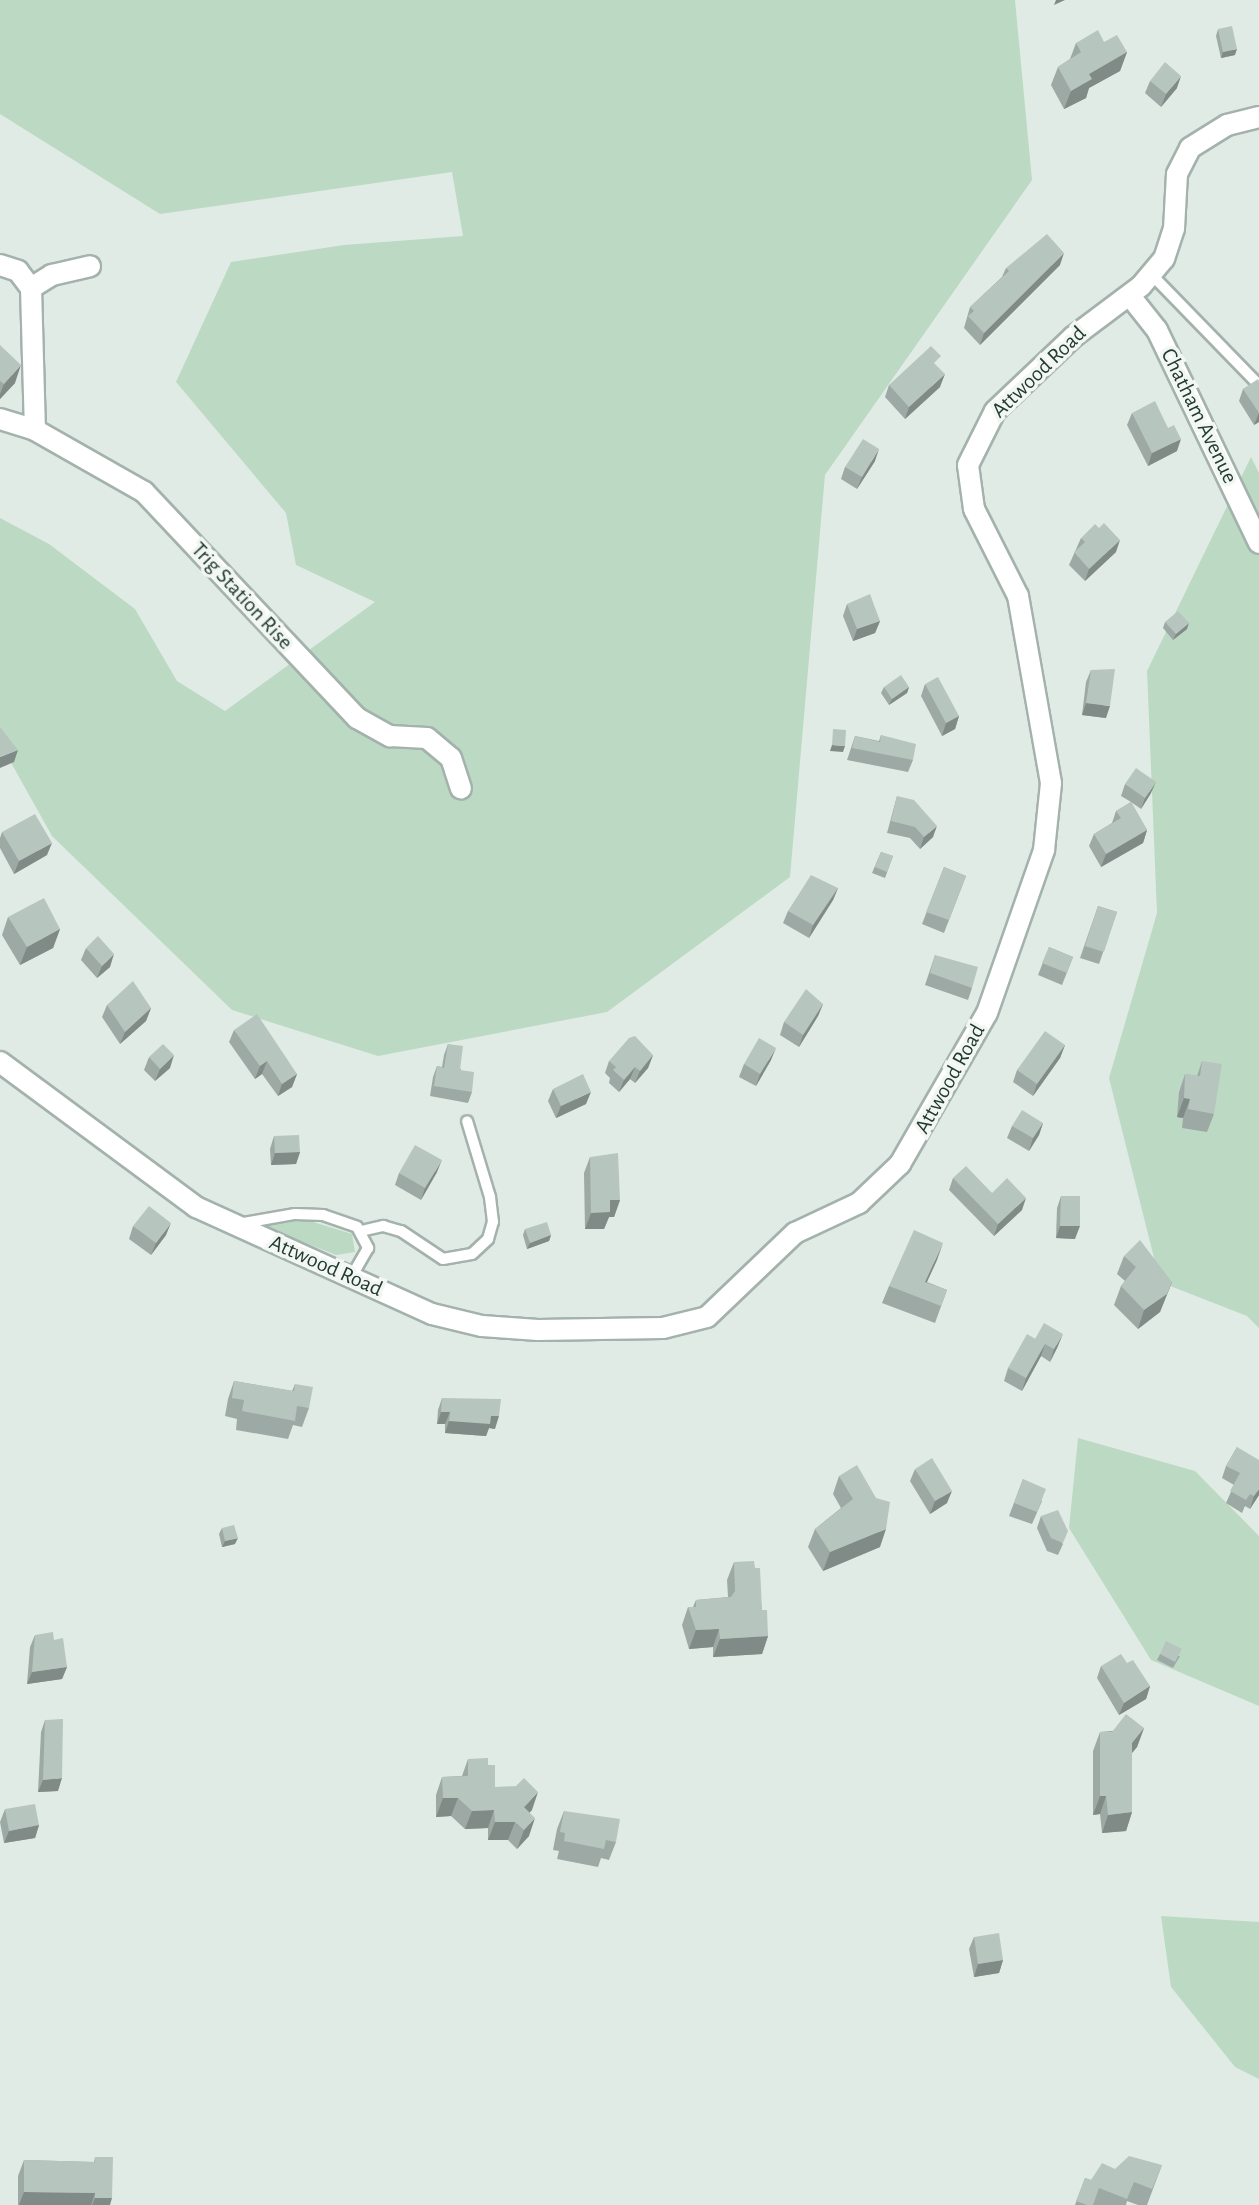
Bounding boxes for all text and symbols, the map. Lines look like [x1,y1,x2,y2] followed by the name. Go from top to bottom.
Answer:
[986,320,1092,424] street label: Attwood Road
[1155,344,1243,488] street label: Chatham Avenue
[185,537,299,655] street label: Trig Station Rise
[909,1020,991,1138] street label: Attwood Road
[265,1229,387,1303] street label: Attwood Road

